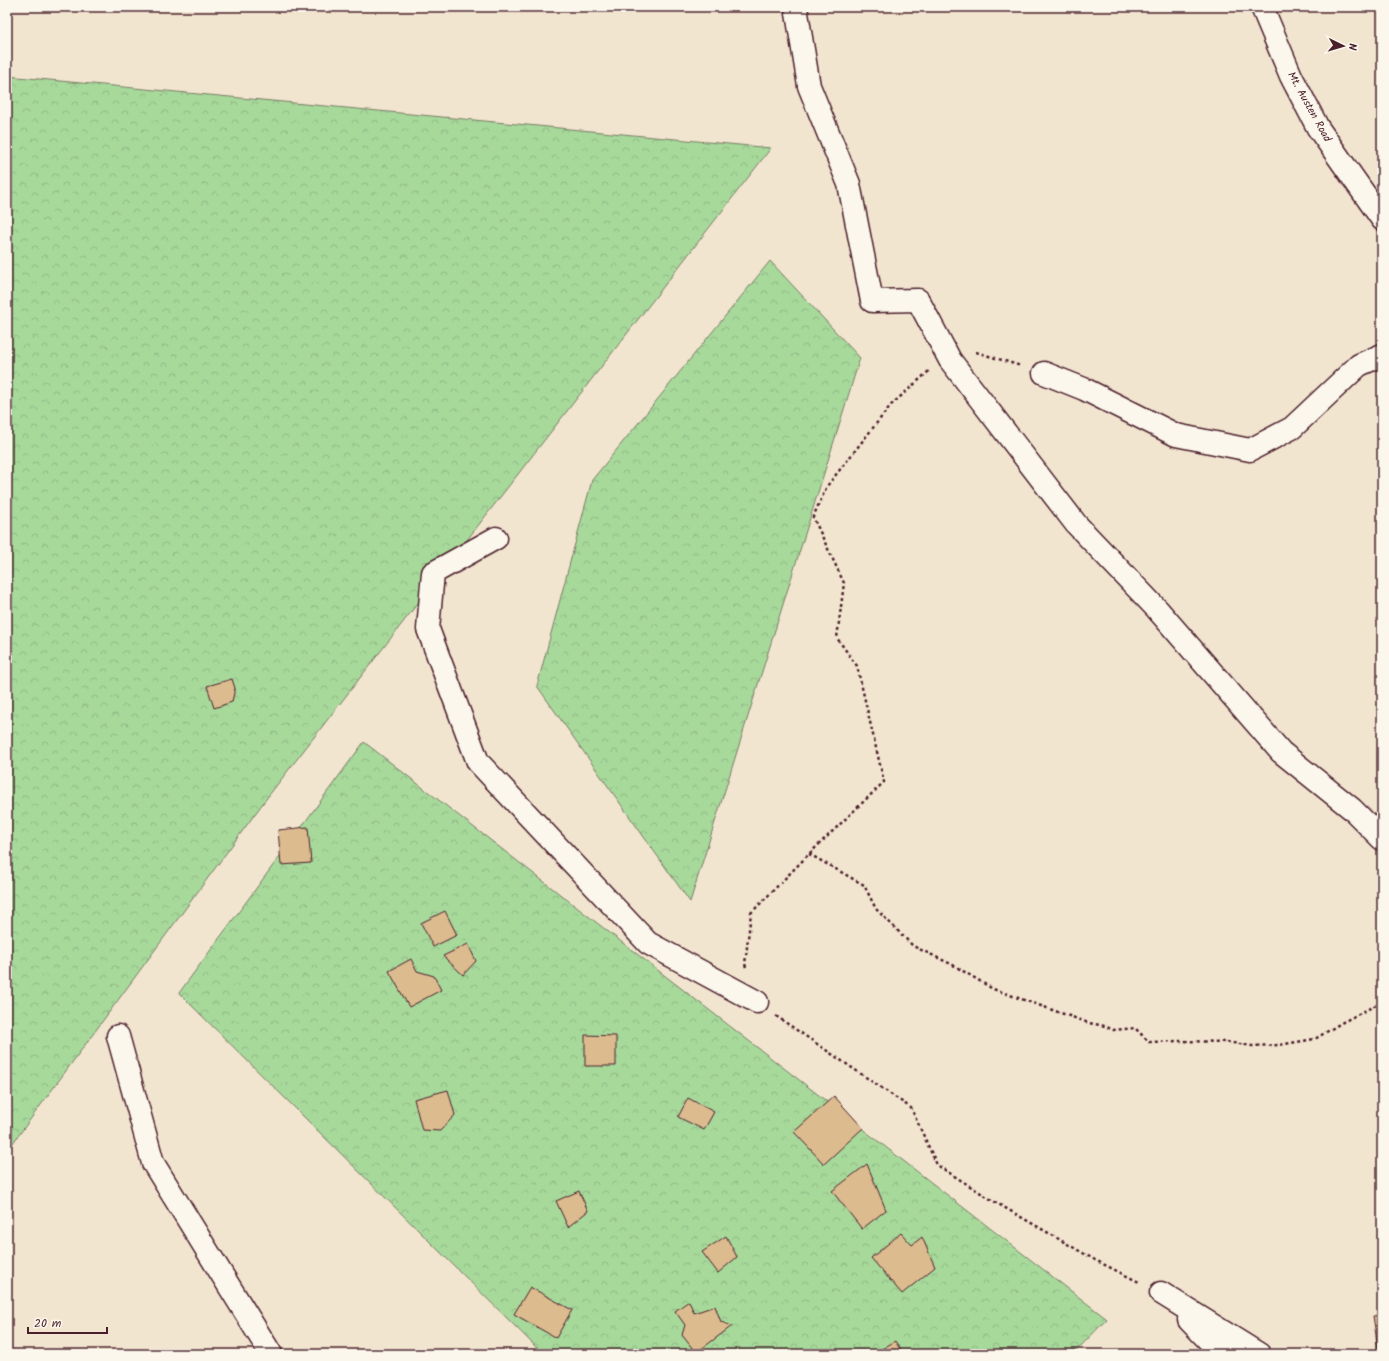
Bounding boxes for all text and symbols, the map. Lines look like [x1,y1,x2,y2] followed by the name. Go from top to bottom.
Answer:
[1323,26,1363,66] north arrow
[1343,43,1361,51] text: N
[1282,68,1336,146] street label: Mt. Austen Road
[28,1309,107,1335] scale bar
[34,1314,62,1333] text: 20 m

